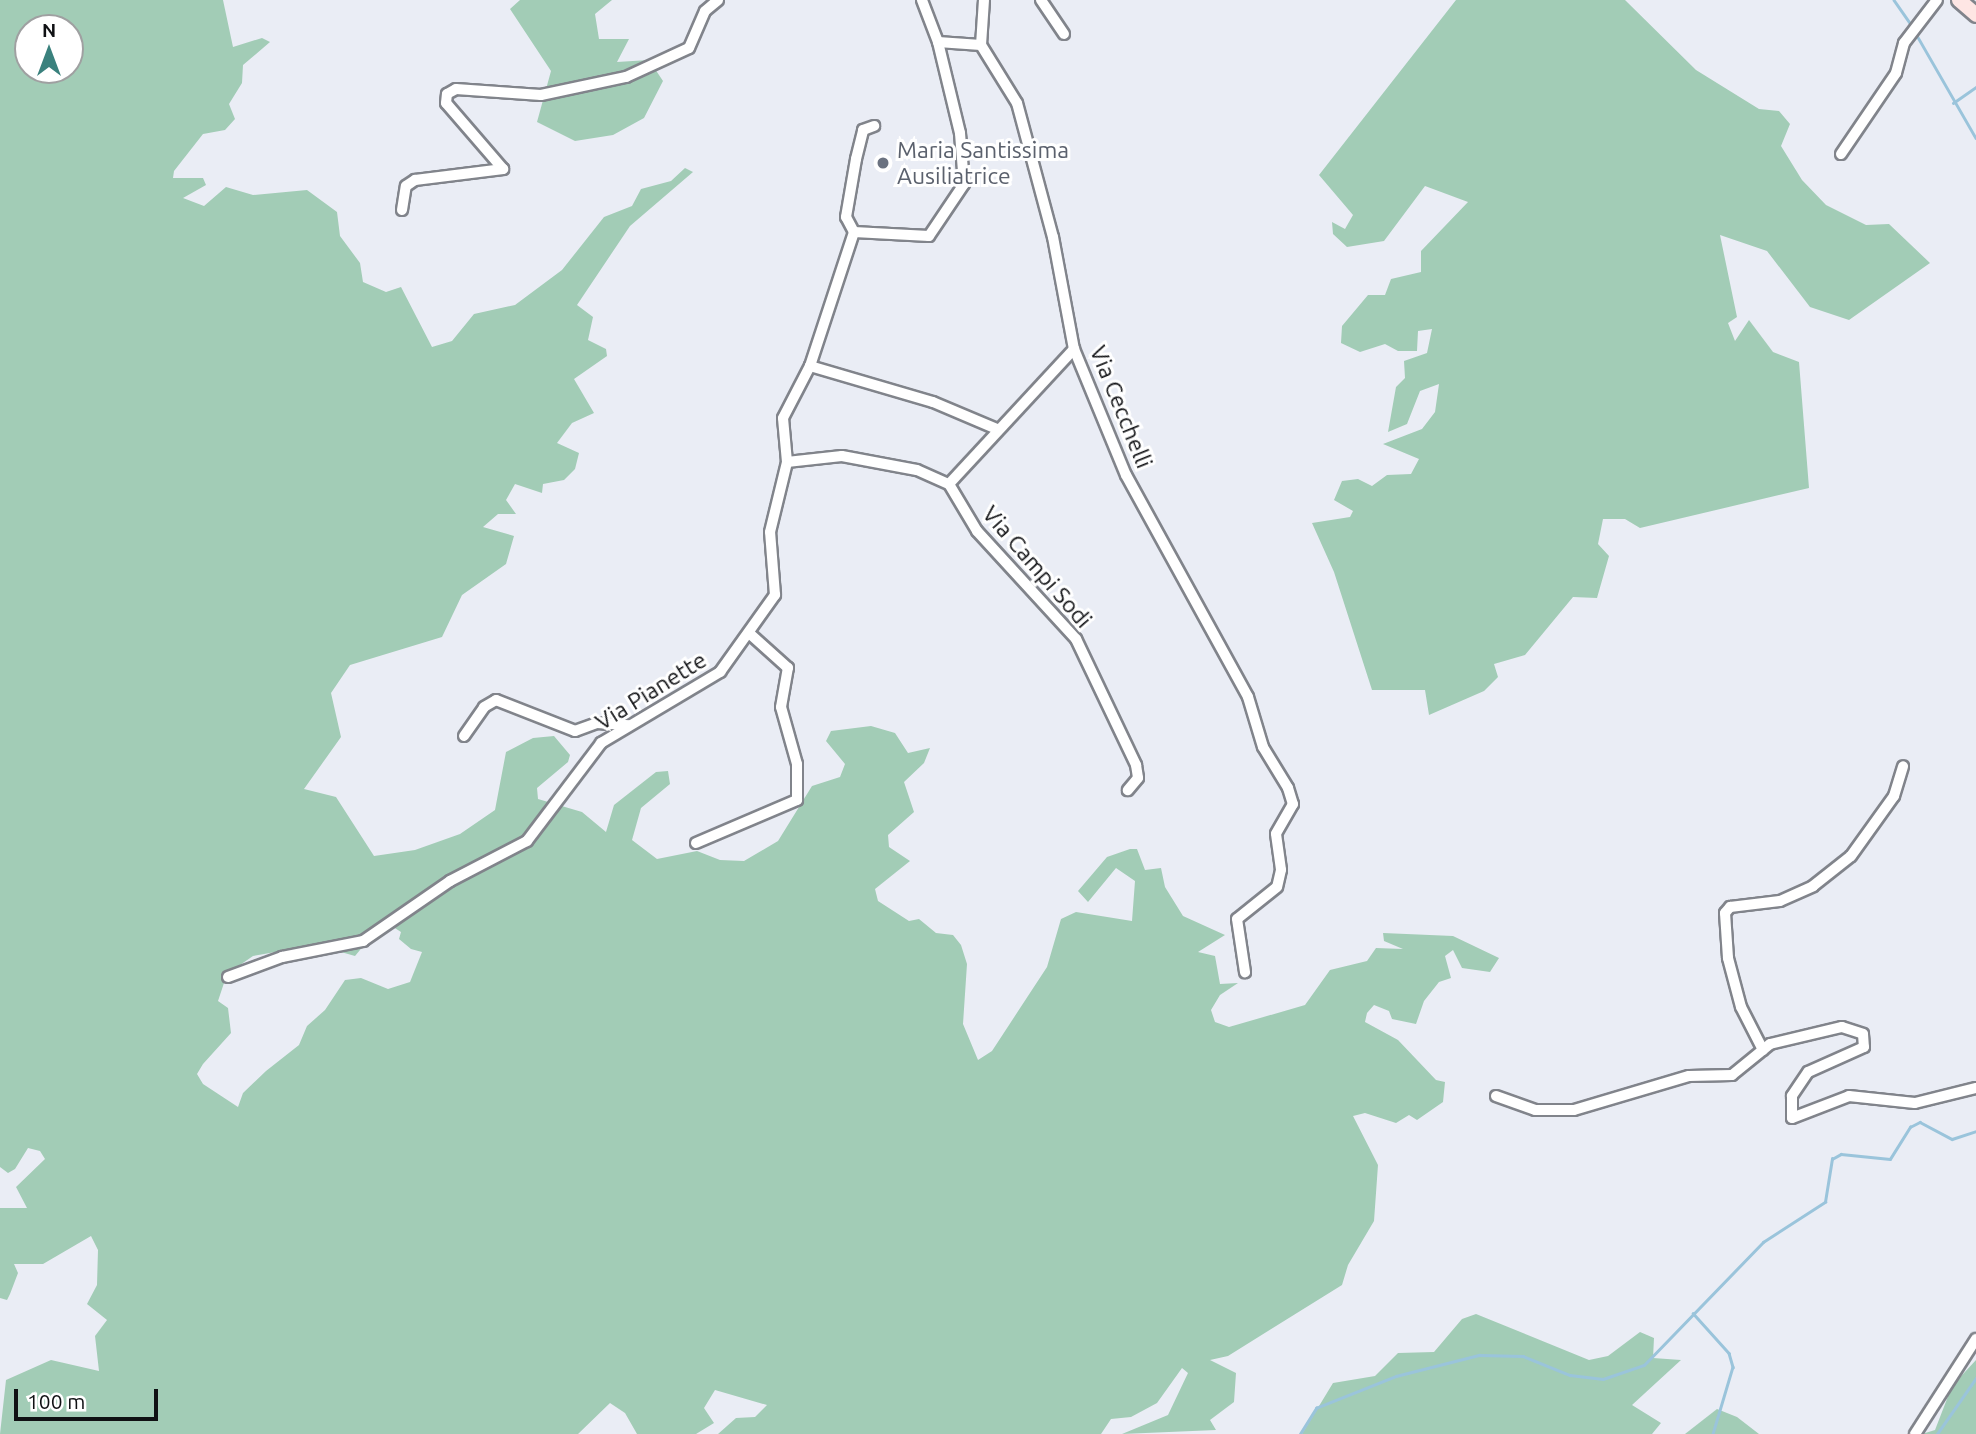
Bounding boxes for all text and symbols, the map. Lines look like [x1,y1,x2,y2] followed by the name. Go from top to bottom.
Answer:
[14,14,84,84] north arrow
[42,19,56,41] text: N
[897,136,1069,190] place label: Maria Santissima Ausiliatrice
[875,155,891,171] marker: Maria Santissima Ausiliatrice
[1084,342,1158,472] street label: Via Cecchelli
[977,500,1097,634] street label: Via Campi Sodi
[590,646,712,736] street label: Via Pianette
[18,1374,161,1418] scale bar
[27,1389,85,1413] text: 100 m

